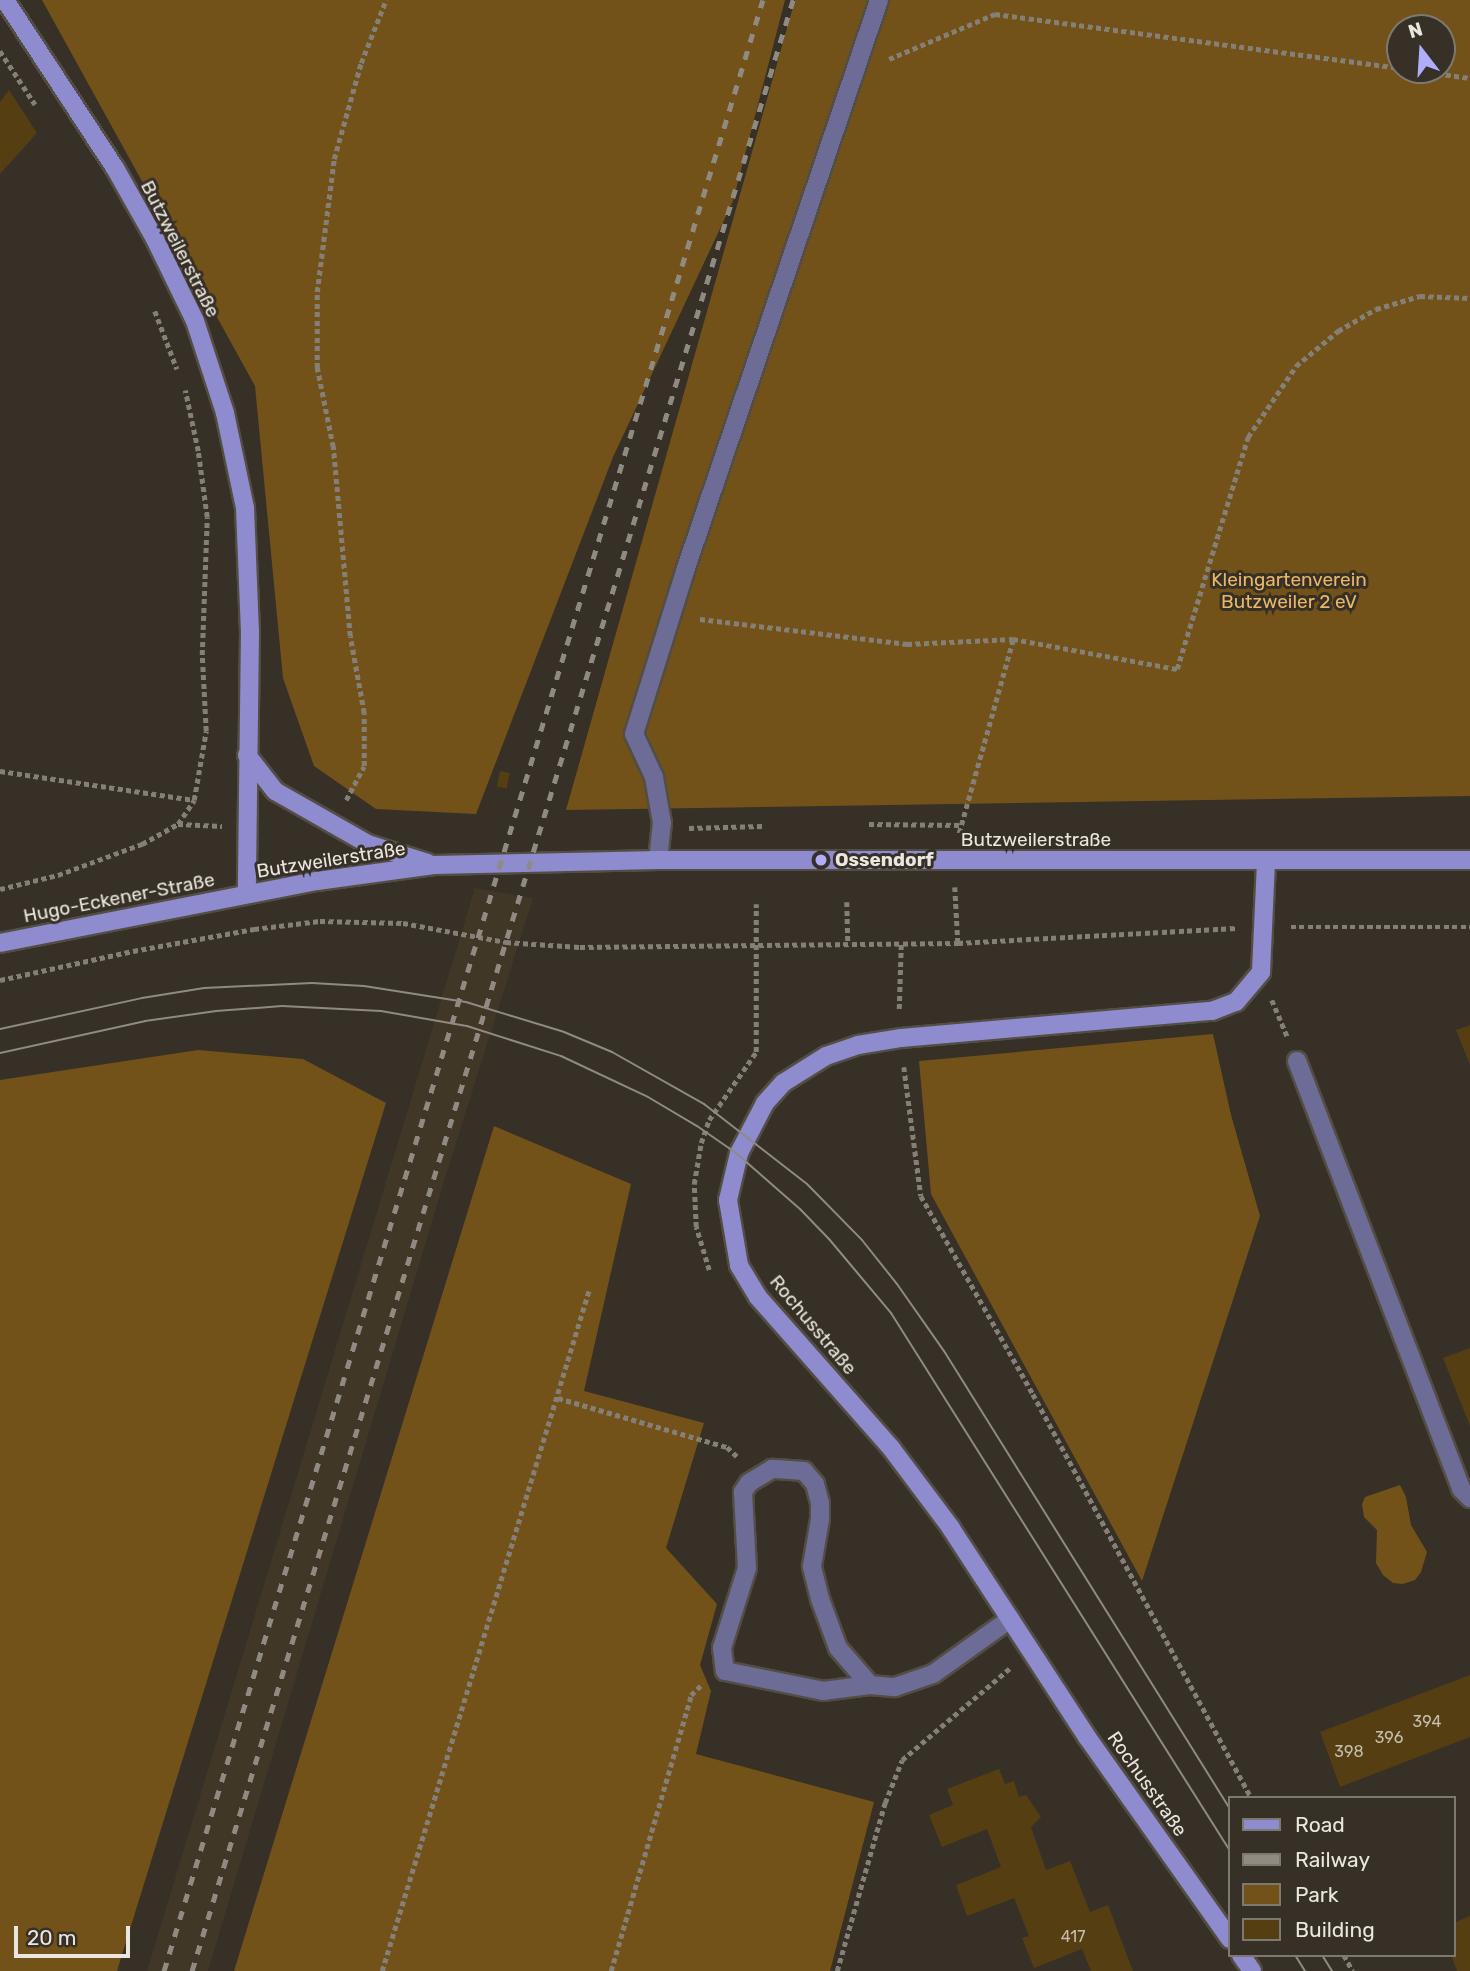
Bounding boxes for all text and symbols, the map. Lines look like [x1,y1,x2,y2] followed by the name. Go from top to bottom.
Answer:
[1386,14,1456,84] north arrow
[1405,17,1425,43] text: N
[136,177,224,321] street label: Butzweilerstraße
[1211,569,1367,613] park label: Kleingartenverein Butzweiler 2 eV
[961,829,1111,851] street label: Butzweilerstraße
[255,837,407,883] street label: Butzweilerstraße
[835,849,934,871] place label: Ossendorf
[813,852,829,868] marker: Ossendorf
[21,868,217,928] street label: Hugo-Eckener-Straße
[765,1271,861,1379] street label: Rochusstraße
[1413,1712,1441,1732] house number: 394
[1102,1727,1192,1841] street label: Rochusstraße
[1375,1728,1403,1748] house number: 396
[1334,1742,1364,1762] house number: 398
[1228,1796,1456,1957] legend
[1295,1812,1345,1837] text: Road
[1295,1847,1370,1872] text: Railway
[1295,1882,1339,1907] text: Park
[18,1912,133,1956] scale bar
[1295,1917,1375,1942] text: Building
[27,1925,76,1950] text: 20 m
[1061,1927,1085,1947] house number: 417

